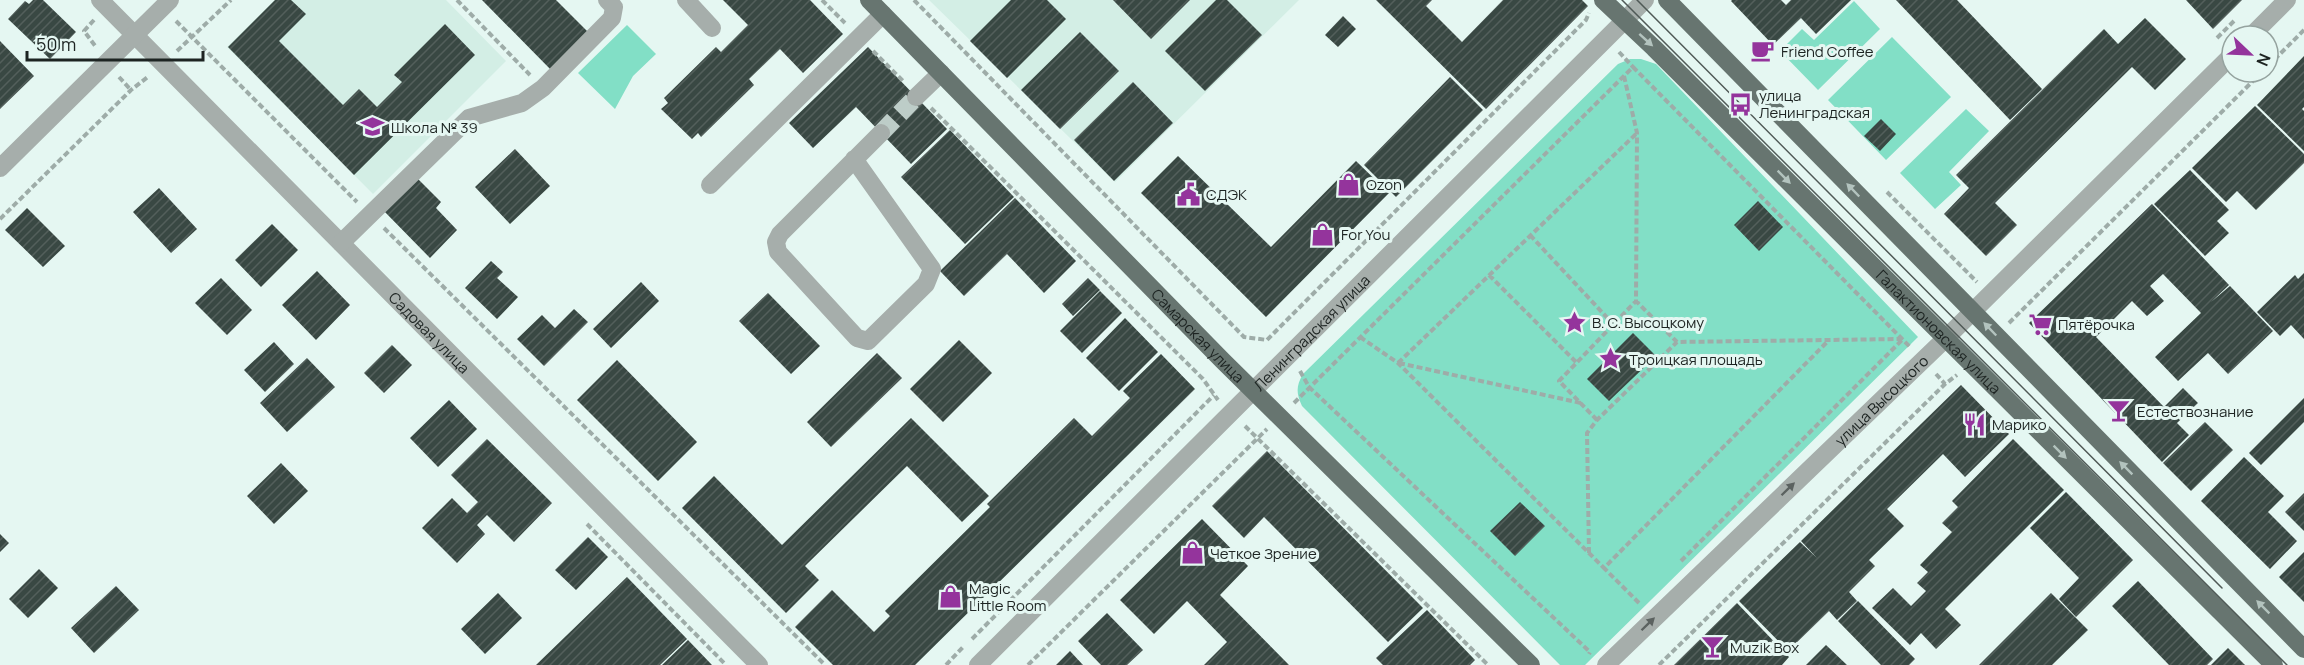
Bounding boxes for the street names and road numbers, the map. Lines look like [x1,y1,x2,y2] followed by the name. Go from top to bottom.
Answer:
[1872,265,2006,398] street label: Галактионовская улица
[1249,270,1374,395] street label: Ленинградская улица
[1147,284,1249,387] street label: Самарская улица
[384,287,475,378] street label: Садовая улица
[1830,350,1933,450] street label: улица Высоцкого

